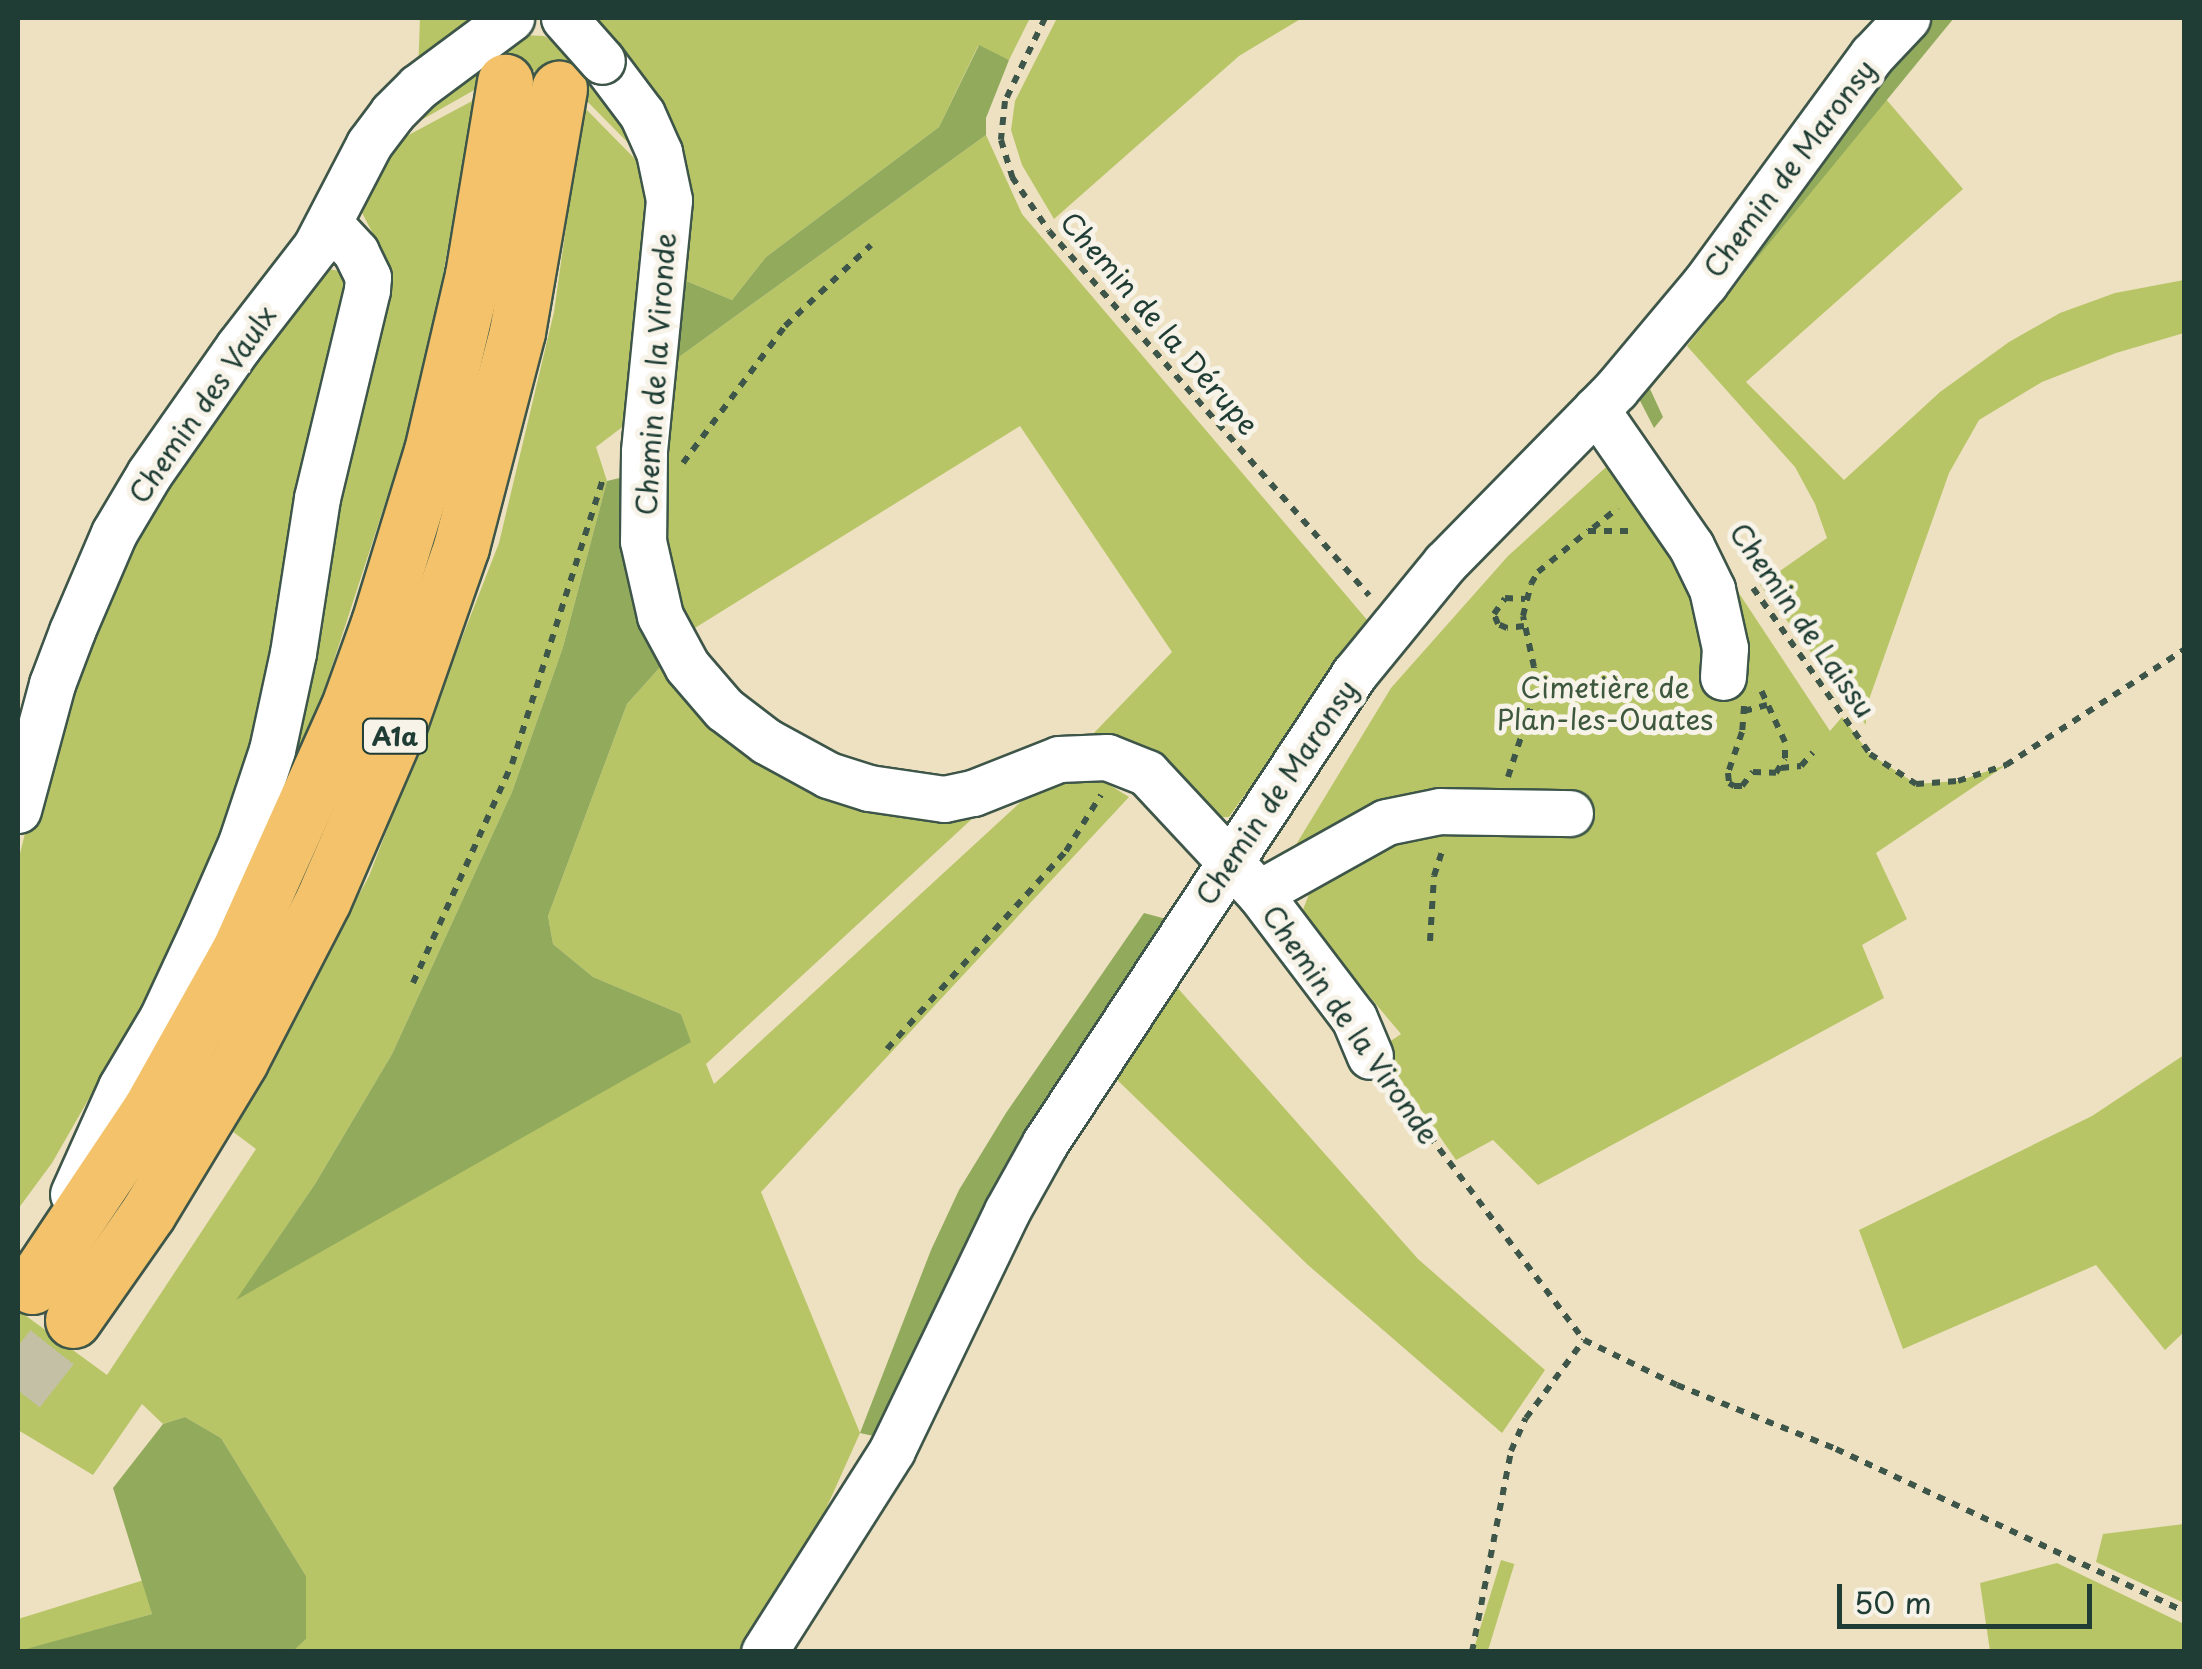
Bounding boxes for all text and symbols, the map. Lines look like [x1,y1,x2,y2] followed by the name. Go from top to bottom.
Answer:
[1695,51,1883,285] street label: Chemin de Maronsy
[1054,205,1266,441] street label: Chemin de la Dérupe
[628,229,682,519] street label: Chemin de la Vironde
[121,298,283,510] street label: Chemin des Vaulx
[1722,515,1884,725] street label: Chemin de Laissu
[1497,670,1713,736] park label: Cimetière de Plan-les-Ouates
[1187,672,1365,912] street label: Chemin de Maronsy
[360,716,430,756] road number: A1a
[1255,896,1447,1152] street label: Chemin de la Vironde
[1842,1564,2097,1626] scale bar
[1854,1579,1932,1624] text: 50 m

